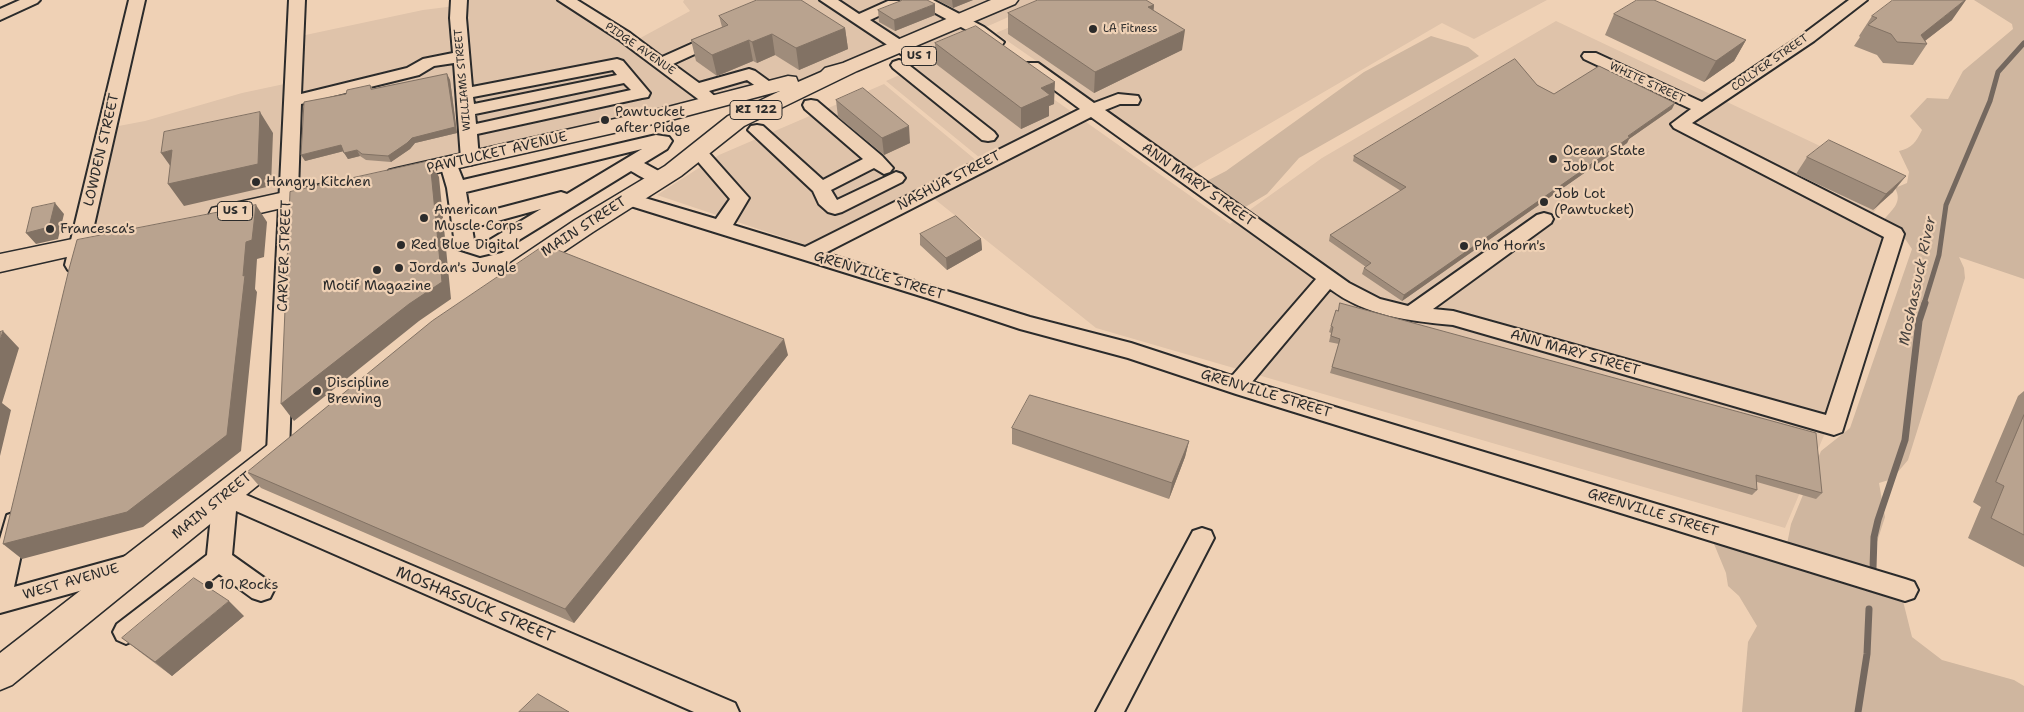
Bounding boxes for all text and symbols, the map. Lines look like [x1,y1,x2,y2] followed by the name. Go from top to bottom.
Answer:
[602,20,678,78] street label: PIDGE AVENUE
[1103,22,1158,36] place label: LA Fitness
[1087,23,1099,35] marker: LA Fitness
[452,28,474,132] street label: WILLIAMS STREET
[1729,32,1811,94] street label: COLLYER STREET
[902,46,936,66] road number: US 1
[1607,60,1687,106] street label: WHITE STREET
[81,92,123,208] street label: LOWDEN STREET
[730,100,782,120] road number: RI 122
[615,104,690,136] place label: Pawtucket after Pidge
[599,114,611,126] marker: Pawtucket after Pidge
[425,129,569,177] street label: PAWTUCKET AVENUE
[1138,140,1258,230] street label: ANN MARY STREET
[1563,143,1645,176] place label: Ocean State Job Lot
[894,148,1004,214] street label: NASHUA STREET
[1547,153,1559,165] marker: Ocean State Job Lot
[266,174,371,190] place label: Hangry Kitchen
[250,176,262,188] marker: Hangry Kitchen
[1554,186,1634,218] place label: Job Lot (Pawtucket)
[539,193,629,261] street label: MAIN STREET
[1538,196,1550,208] marker: Job Lot (Pawtucket)
[275,200,295,312] street label: CARVER STREET
[218,202,252,220] road number: US 1
[434,202,523,234] place label: American Muscle Corps
[418,212,430,224] marker: American Muscle Corps
[1896,215,1940,347] water label: Moshassuck River
[60,221,135,237] place label: Francesca's
[44,223,56,235] marker: Francesca's
[411,237,519,253] place label: Red Blue Digital
[1474,238,1546,254] place label: Pho Horn's
[395,239,407,251] marker: Red Blue Digital
[1458,240,1470,252] marker: Pho Horn's
[812,248,946,304] street label: GRENVILLE STREET
[409,260,517,276] place label: Jordan's Jungle
[393,262,405,274] marker: Jordan's Jungle
[371,264,383,276] marker: Motif Magazine
[323,278,431,294] place label: Motif Magazine
[1508,326,1642,380] street label: ANN MARY STREET
[1199,366,1333,422] street label: GRENVILLE STREET
[327,375,389,408] place label: Discipline Brewing
[311,385,323,397] marker: Discipline Brewing
[169,469,255,543] street label: MAIN STREET
[1586,485,1720,541] street label: GRENVILLE STREET
[21,560,121,604] street label: WEST AVENUE
[393,563,557,647] street label: MOSHASSUCK STREET
[219,577,278,593] place label: 10 Rocks
[203,579,215,591] marker: 10 Rocks

